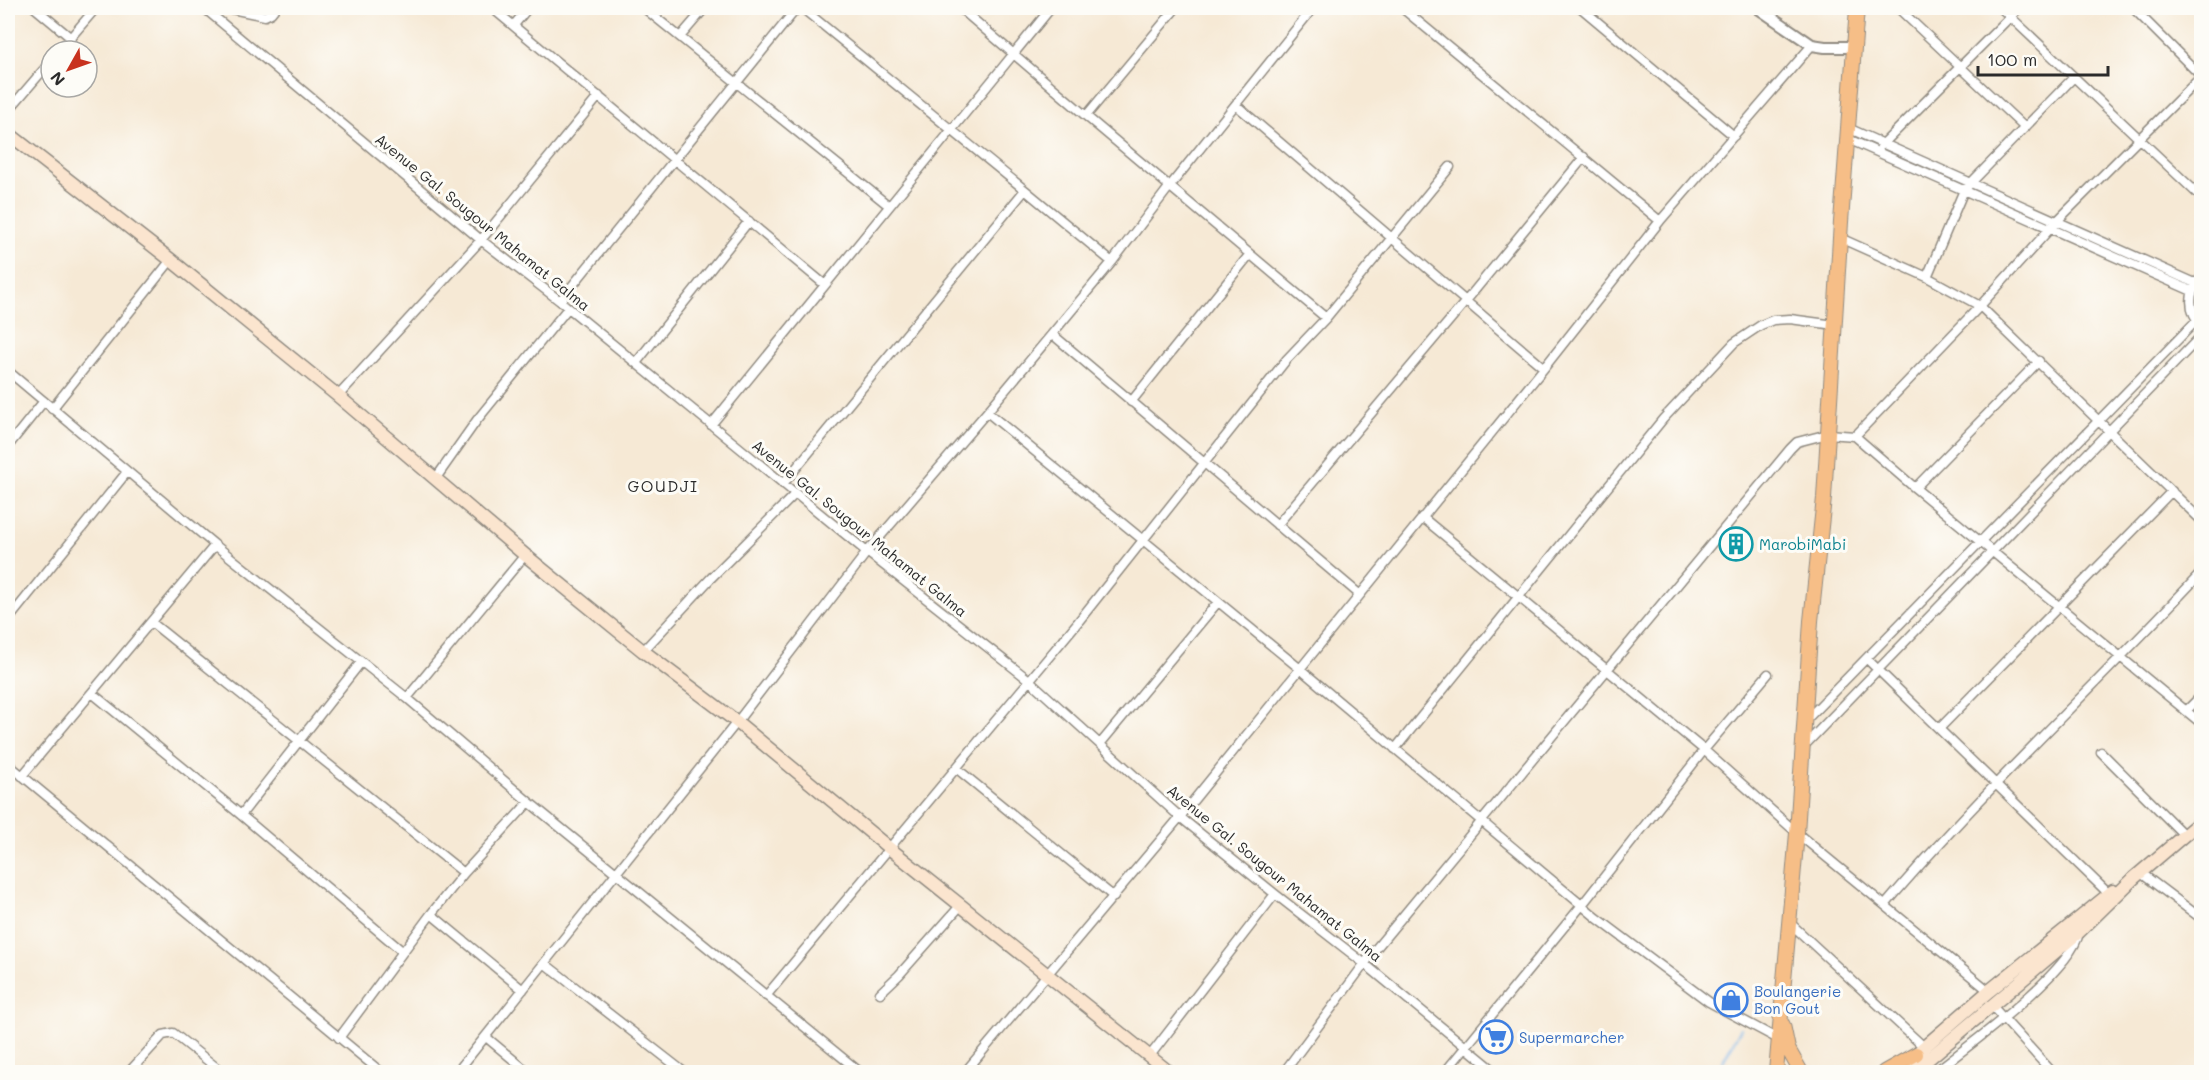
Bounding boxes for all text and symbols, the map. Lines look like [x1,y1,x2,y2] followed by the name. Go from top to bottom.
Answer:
[39,39,99,99] north arrow
[1978,39,2108,77] scale bar
[1987,47,2037,71] text: 100 m
[45,68,69,90] text: N
[371,129,595,315] street label: Avenue Gal. Sougour Mahamat Galma
[748,435,972,621] street label: Avenue Gal. Sougour Mahamat Galma
[628,475,698,496] district label: GOUDJI
[1718,526,1754,562] building icon: MarobiMabi
[1759,534,1846,554] place label: MarobiMabi
[1163,780,1387,966] street label: Avenue Gal. Sougour Mahamat Galma
[1754,981,1841,1018] place label: Boulangerie Bon Gout
[1713,982,1749,1018] shop icon: Boulangerie Bon Gout
[1478,1019,1514,1055] supermarket icon: Supermarcher
[1519,1027,1625,1047] place label: Supermarcher

